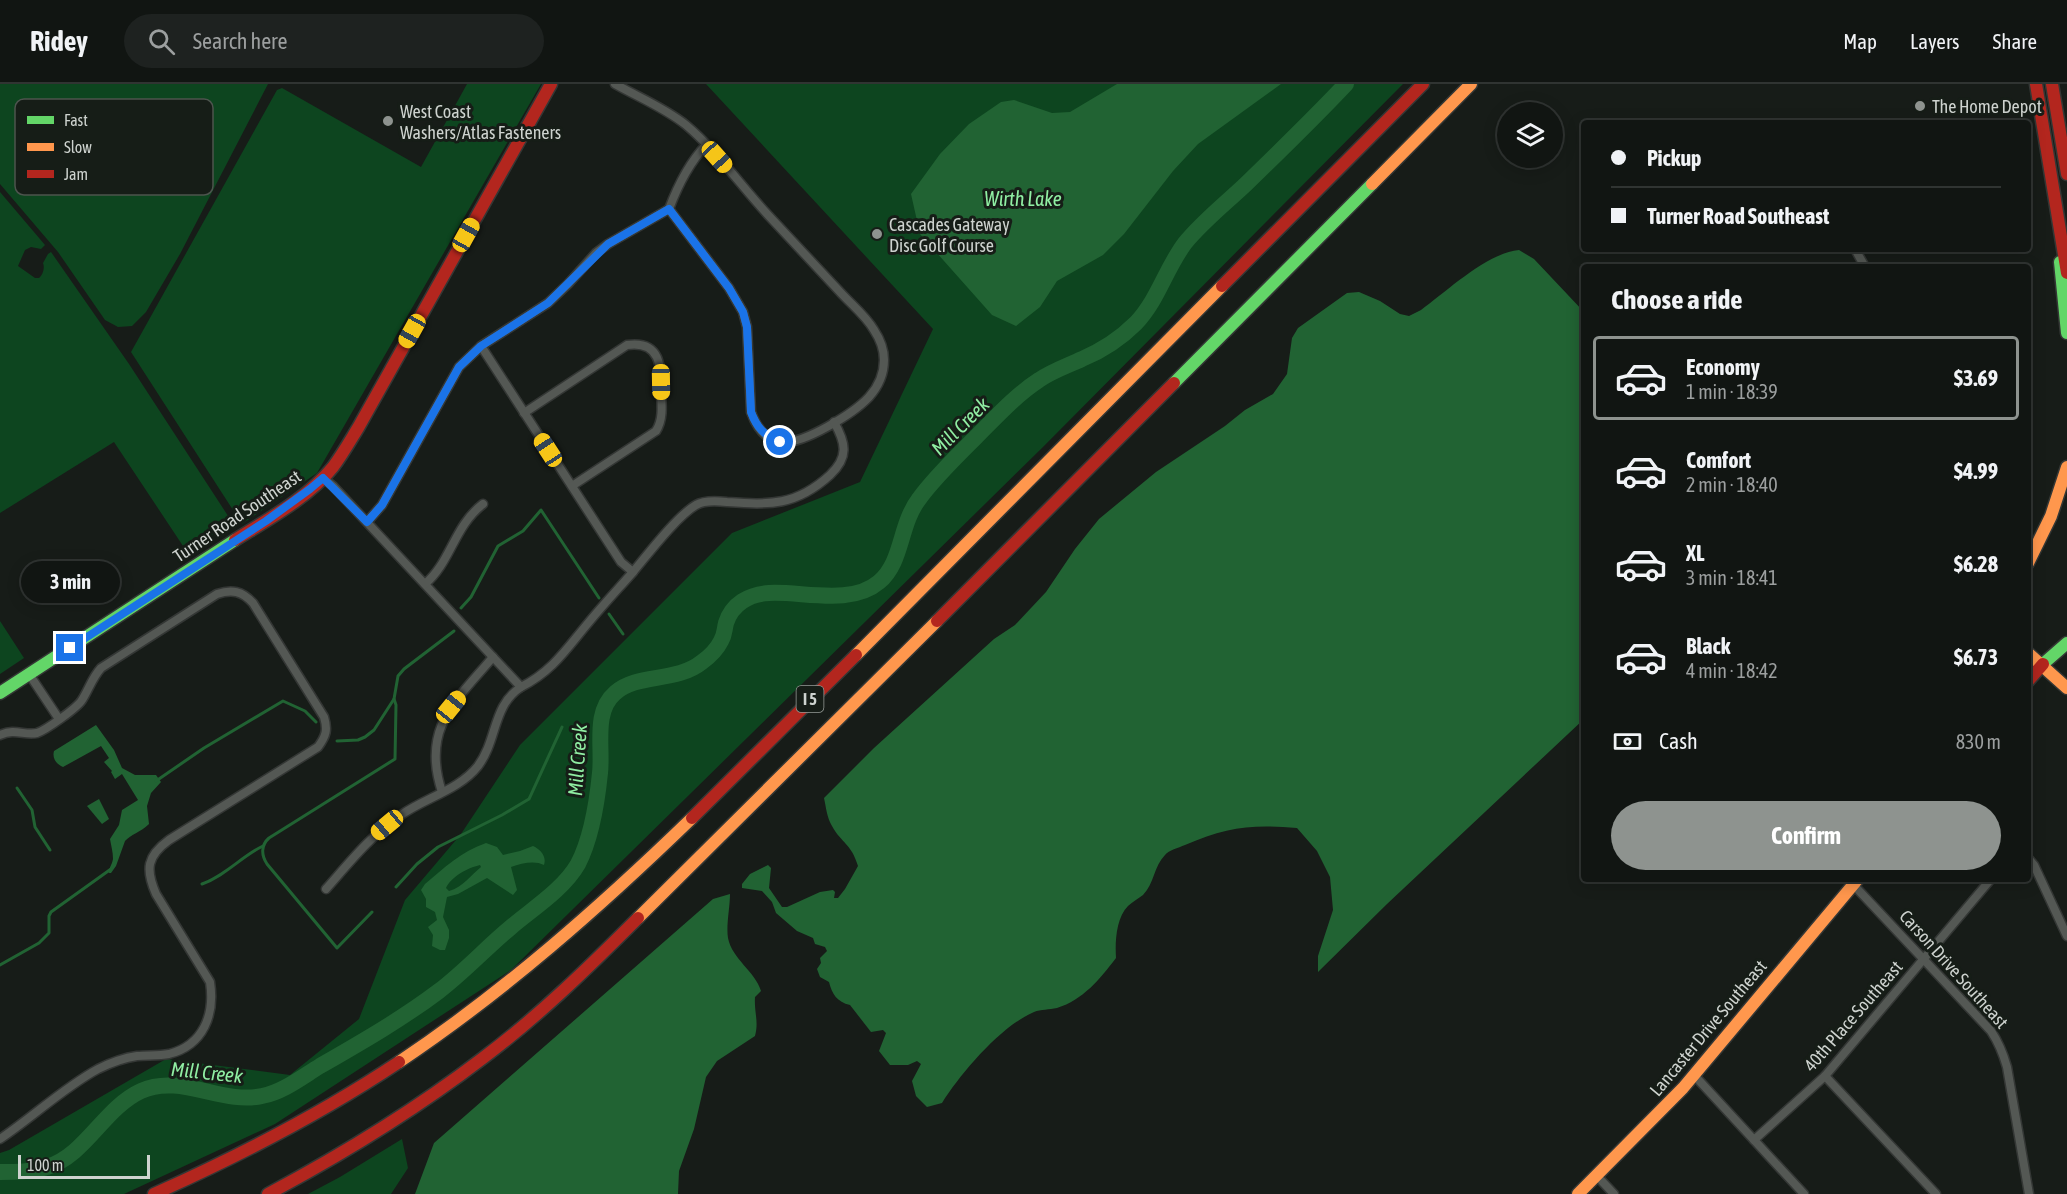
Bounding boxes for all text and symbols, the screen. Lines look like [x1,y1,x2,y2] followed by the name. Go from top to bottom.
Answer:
[124,14,544,68] search box
[30,25,88,57] text: Ridey
[145,25,178,58] icon: search
[193,28,288,54] text: Search here
[1843,29,1877,53] text: Map
[1910,29,1960,53] text: Layers
[1993,29,2037,53] text: Share
[1932,96,2042,117] place label: The Home Depot
[15,99,213,195] legend
[1913,99,1927,113] marker: The Home Depot
[400,101,561,143] place label: West Coast Washers/Atlas Fasteners
[1497,102,1563,168] map controls
[1497,102,1563,168] button: layers
[64,111,88,129] text: Fast
[381,114,395,128] marker: West Coast Washers/Atlas Fasteners
[64,138,92,156] text: Slow
[698,138,736,176] car
[1647,145,1702,171] text: Pickup
[64,165,88,183] text: Jam
[984,187,1062,210] water label: Wirth Lake
[1647,203,1829,229] text: Turner Road Southeast
[889,214,1010,256] place label: Cascades Gateway Disc Golf Course
[449,215,483,255] car
[870,227,884,241] marker: Cascades Gateway Disc Golf Course
[1611,284,1743,315] text: Choose a ride
[395,311,429,351] car
[1614,351,1668,405] icon: car
[1686,354,1760,380] text: Economy
[652,364,670,400] car
[1954,365,1998,391] text: $3.69
[1686,380,1778,403] text: 1 min · 18:39
[926,392,994,460] water label: Mill Creek
[766,428,793,455] route start
[531,430,565,470] car
[1614,444,1668,498] icon: car
[1686,447,1751,473] text: Comfort
[1954,458,1998,484] text: $4.99
[169,466,305,566] street label: Turner Road Southeast
[1686,473,1778,496] text: 2 min · 18:40
[1614,537,1668,591] icon: car
[1686,540,1704,566] text: XL
[1954,551,1998,577] text: $6.28
[20,561,119,603] callout: 3 min
[1686,566,1778,589] text: 3 min · 18:41
[50,570,91,593] text: 3 min
[1614,630,1668,684] icon: car
[1686,633,1730,659] text: Black
[56,634,83,661] route end
[1954,644,1998,670] text: $6.73
[1686,659,1778,682] text: 4 min · 18:42
[796,686,824,712] road number: I 5
[433,687,469,727] car
[563,723,591,797] water label: Mill Creek
[1611,725,1644,758] icon: cash
[1659,728,1698,754] text: Cash
[1956,730,2001,753] text: 830 m
[1611,801,2001,870] button: Confirm
[367,807,407,843] car
[1895,906,2013,1032] street label: Carson Drive Southeast
[1645,956,1771,1100] street label: Lancaster Drive Southeast
[1799,957,1907,1075] street label: 40th Place Southeast
[170,1057,244,1087] water label: Mill Creek
[18,1152,150,1180] scale bar
[27,1156,63,1174] text: 100 m

